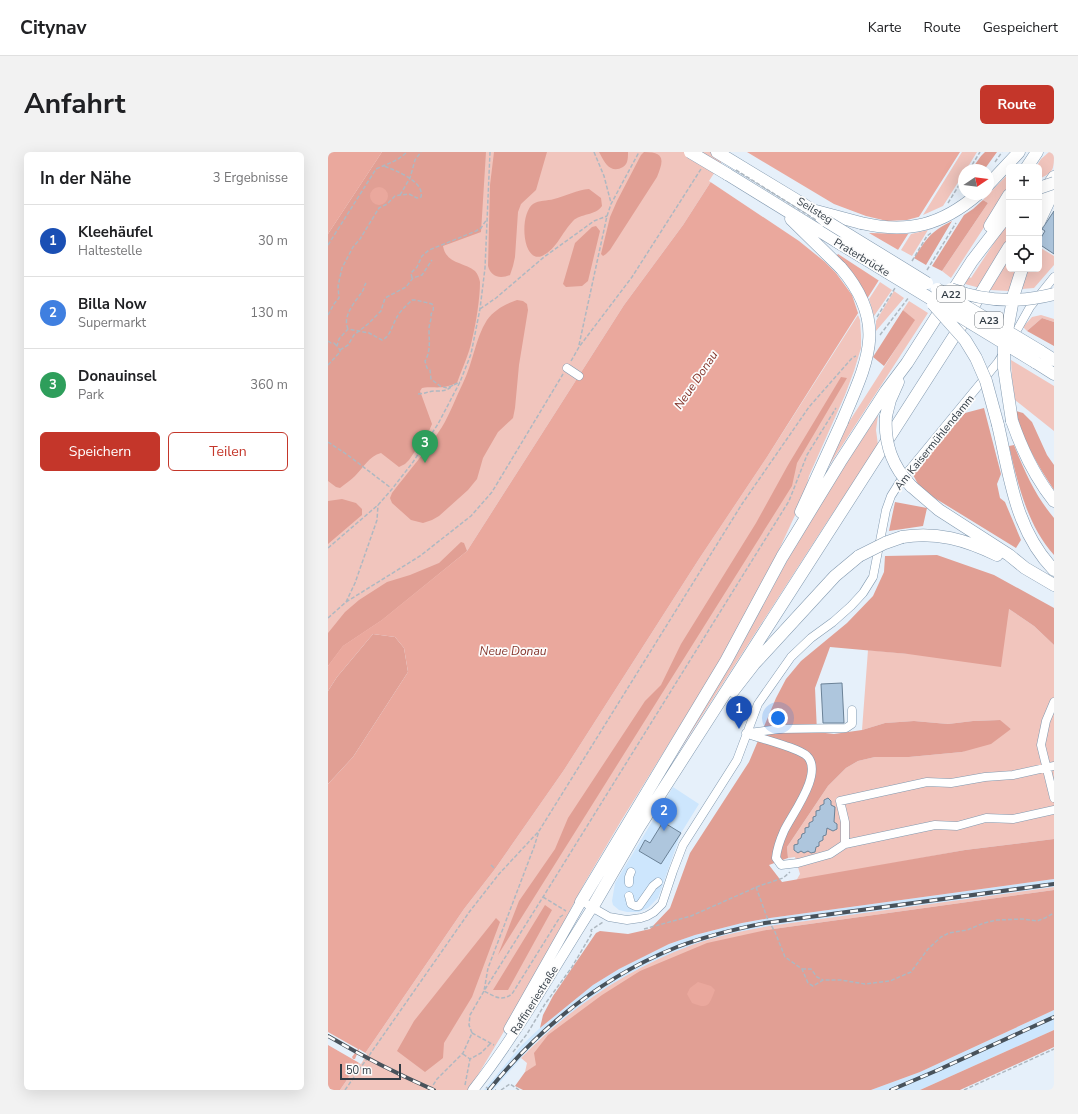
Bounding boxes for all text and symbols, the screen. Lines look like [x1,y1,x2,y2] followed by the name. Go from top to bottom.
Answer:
[20,15,87,41] text: Citynav
[868,18,902,37] text: Karte
[924,18,961,37] text: Route
[983,18,1058,37] text: Gespeichert
[24,85,125,123] text: Anfahrt
[980,85,1054,124] button: Route
[958,164,994,200] north arrow
[1006,164,1042,272] map controls
[1006,164,1042,200] button: +
[40,167,131,190] text: In der Nähe
[213,169,288,187] text: 3 Ergebnisse
[794,194,836,227] street label: Seilsteg
[1006,200,1042,236] button: −
[78,222,153,242] text: Kleehäufel
[49,232,57,250] text: 1
[258,232,288,250] text: 30 m
[831,235,893,280] street label: Praterbrücke
[1006,236,1042,272] button: locate
[78,242,142,260] text: Haltestelle
[937,286,965,302] road number: A22
[78,294,146,314] text: Billa Now
[49,304,57,322] text: 2
[250,304,288,322] text: 130 m
[975,312,1003,328] road number: A23
[78,314,146,332] text: Supermarkt
[671,348,721,412] water label: Neue Donau
[78,366,157,386] text: Donauinsel
[49,376,57,394] text: 3
[250,376,288,394] text: 360 m
[78,386,104,404] text: Park
[891,391,978,493] street label: Am Kaisermühlendamm
[412,430,438,463] pin: 3
[40,432,160,471] button: Speichern
[168,432,288,471] button: Teilen
[480,643,547,659] water label: Neue Donau
[726,696,752,729] pin: 1
[768,708,788,728] your location
[651,798,677,831] pin: 2
[507,963,562,1038] street label: Raffineriestraße
[340,1062,401,1081] scale bar
[346,1063,371,1078] text: 50 m

